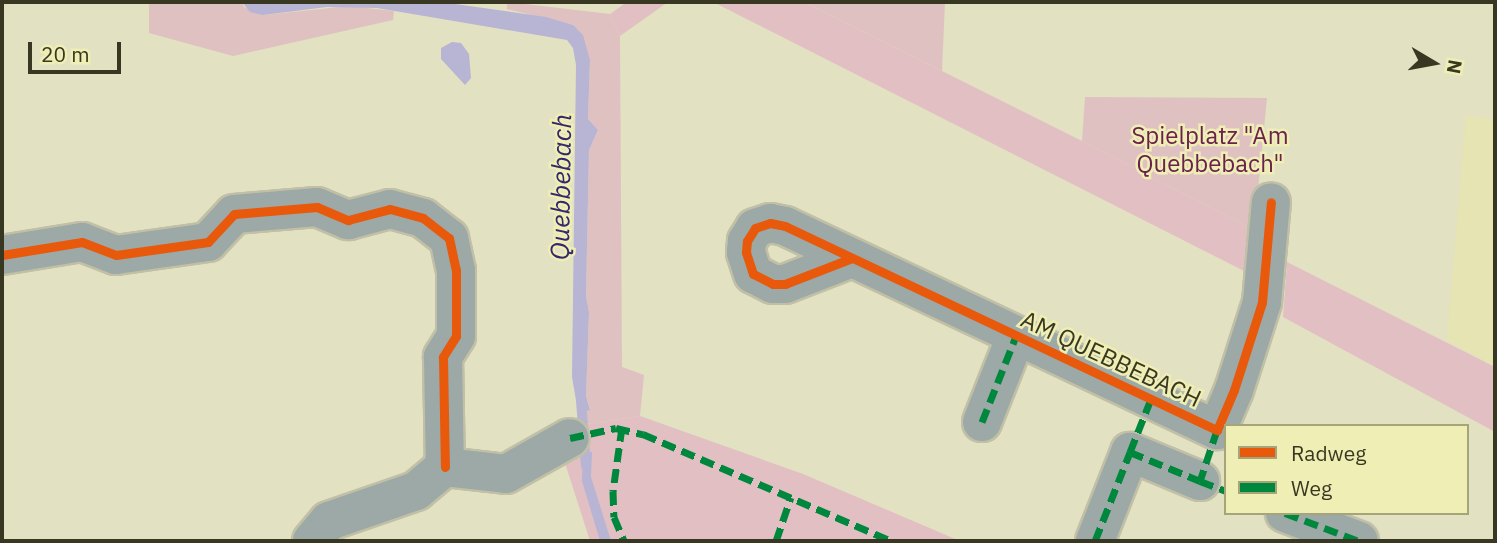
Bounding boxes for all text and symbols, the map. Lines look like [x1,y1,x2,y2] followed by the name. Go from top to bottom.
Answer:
[32,28,124,72] scale bar
[1399,28,1469,98] north arrow
[41,40,90,68] text: 20 m
[1442,58,1468,76] text: N
[544,114,578,260] water label: Quebbebach
[1131,122,1289,178] park label: Spielplatz "Am Quebbebach"
[1016,305,1206,413] street label: AM QUEBBEBACH
[1224,424,1469,515] legend
[1291,439,1366,467] text: Radweg
[1291,474,1332,502] text: Weg

